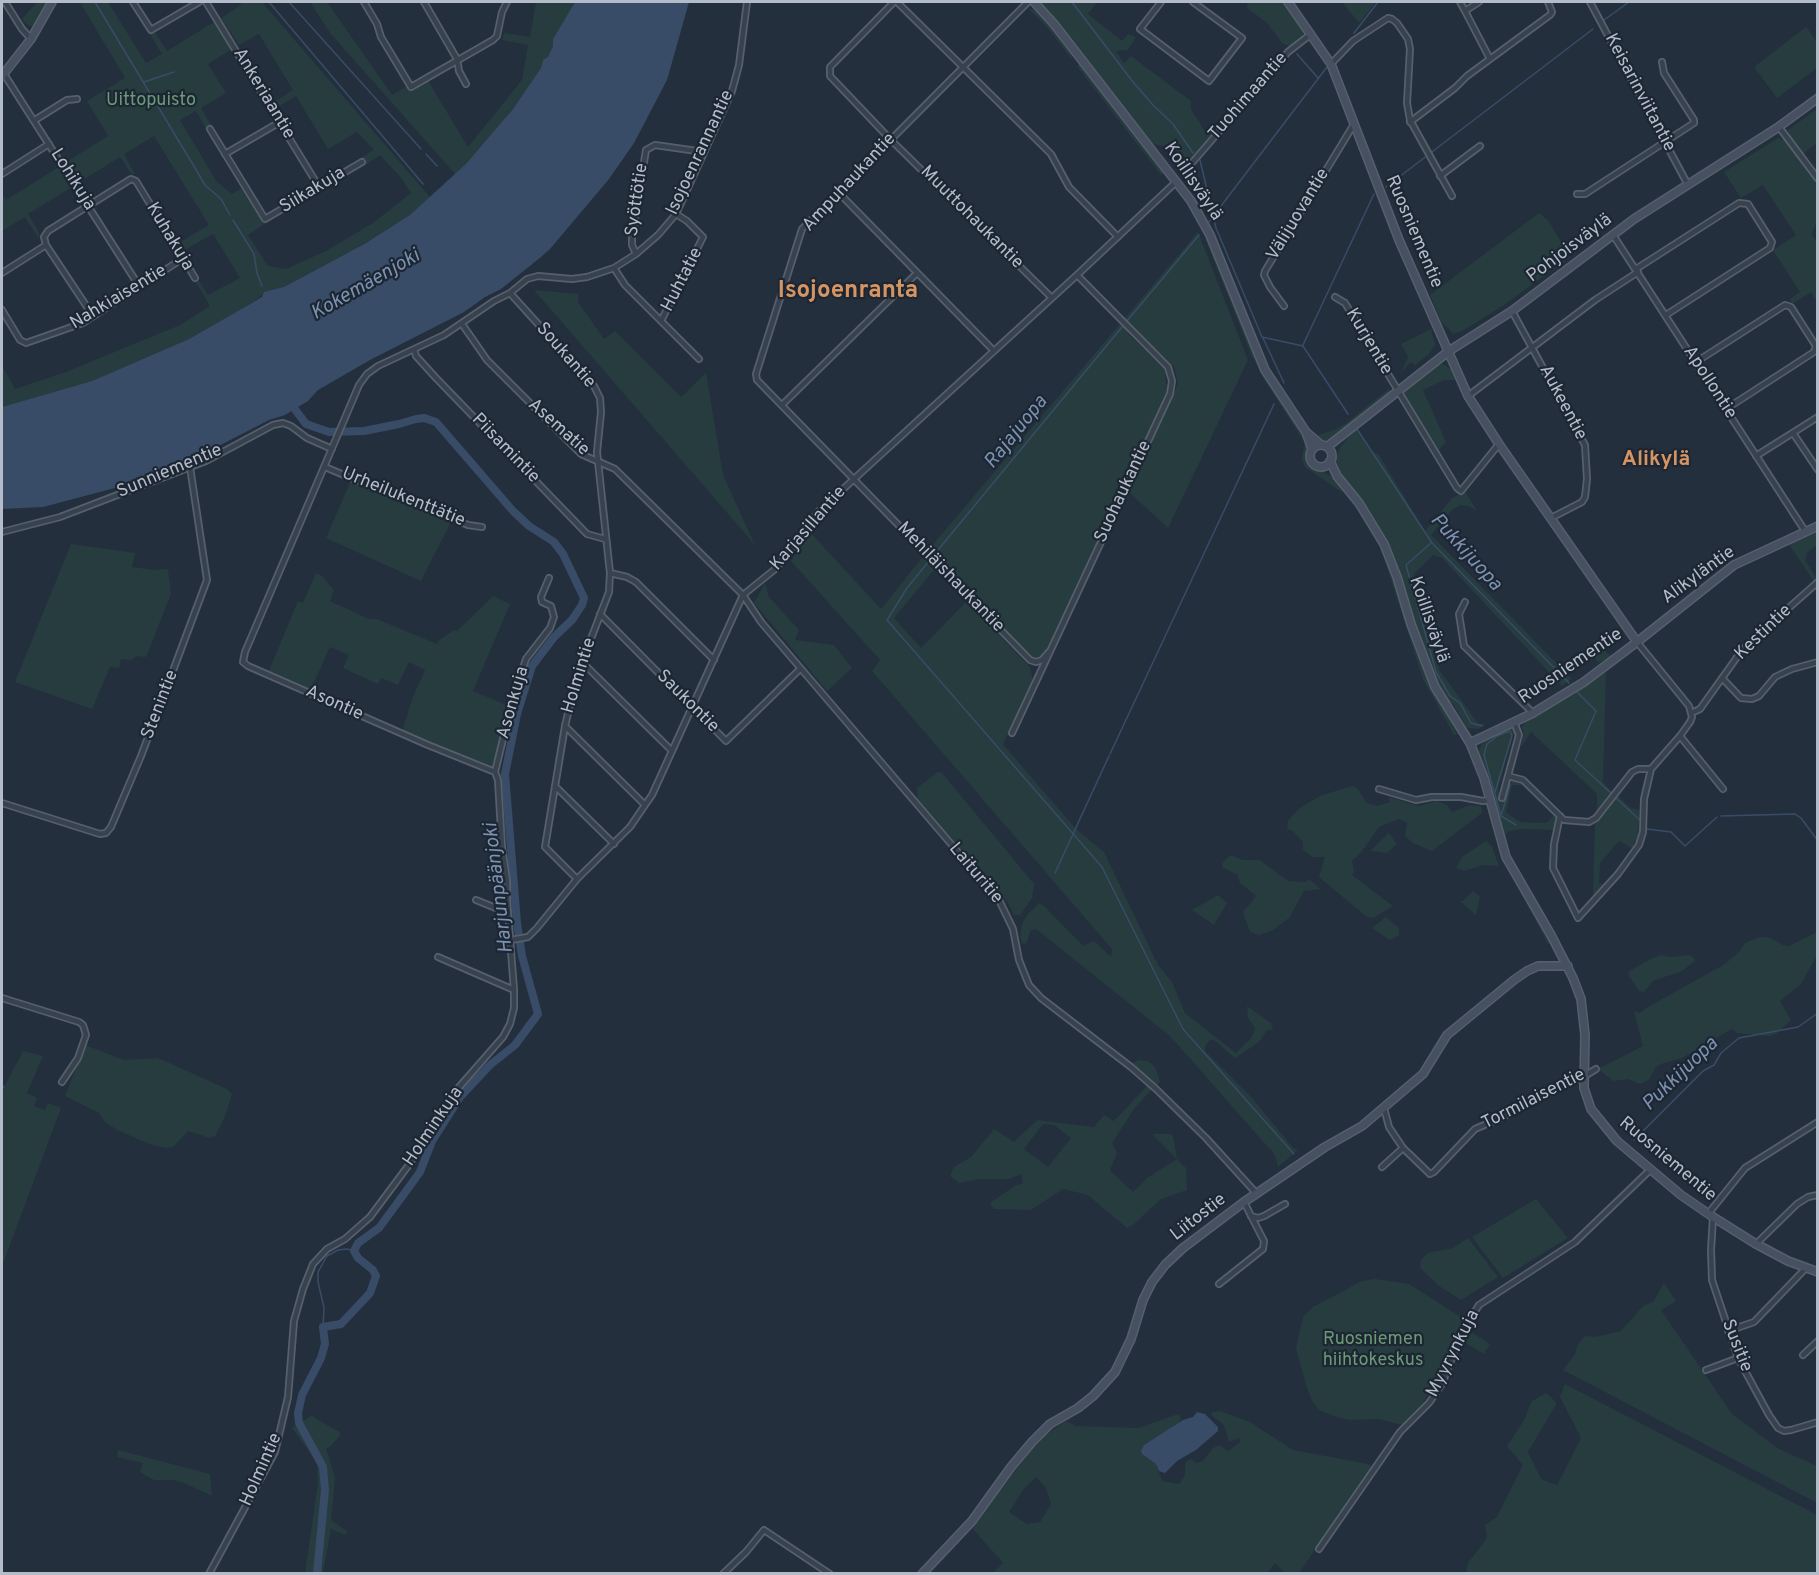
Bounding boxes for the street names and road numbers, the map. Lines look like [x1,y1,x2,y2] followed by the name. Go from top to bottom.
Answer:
[1599,30,1679,156] street label: Keisarinviitantie
[227,44,299,144] street label: Ankeriaantie
[1205,49,1293,145] street label: Tuohimaantie
[663,87,739,219] street label: Isojoenrannantie
[799,129,901,237] street label: Ampuhaukantie
[1158,139,1226,225] street label: Koillisväylä
[45,145,99,215] street label: Lohikuja
[622,162,654,238] street label: Syöttötie
[915,162,1027,274] street label: Muuttohaukantie
[276,163,350,219] street label: Siikakuja
[1263,165,1335,265] street label: Välijuovantie
[1380,172,1446,292] street label: Ruosniementie
[140,199,198,275] street label: Kuhakuja
[1523,210,1617,288] street label: Pohjoisväylä
[658,244,708,316] street label: Huhtatie
[67,261,171,335] street label: Nahkiaisentie
[1340,305,1396,379] street label: Kurjentie
[531,319,599,393] street label: Soukantie
[1677,342,1741,424] street label: Apollontie
[1533,362,1591,444] street label: Aukeentie
[523,395,593,461] street label: Asematie
[466,410,544,488] street label: Piisamintie
[1091,438,1157,546] street label: Suohaukantie
[114,440,226,504] street label: Sunniementie
[338,463,468,533] street label: Urheilukenttätie
[766,482,852,576] street label: Karjasillantie
[892,518,1008,638] street label: Mehiläishaukantie
[1658,542,1740,610] street label: Alikyläntie
[1403,574,1453,666] street label: Koillisväylä
[1731,601,1797,665] street label: Kestintie
[1515,624,1627,710] street label: Ruosniementie
[558,636,602,716] street label: Holmintie
[493,664,535,742] street label: Asonkuja
[651,666,723,738] street label: Saukontie
[138,667,184,743] street label: Stenintie
[302,682,366,726] street label: Asontie
[943,839,1007,909] street label: Laituritie
[1479,1065,1589,1135] street label: Tormilaisentie
[399,1083,469,1171] street label: Holminkuja
[1614,1113,1720,1207] street label: Ruosniementie
[1167,1190,1231,1246] street label: Liitostie
[1423,1307,1485,1401] street label: Myyrynkuja
[1716,1317,1756,1375] street label: Susitie
[236,1430,288,1510] street label: Holmintie

